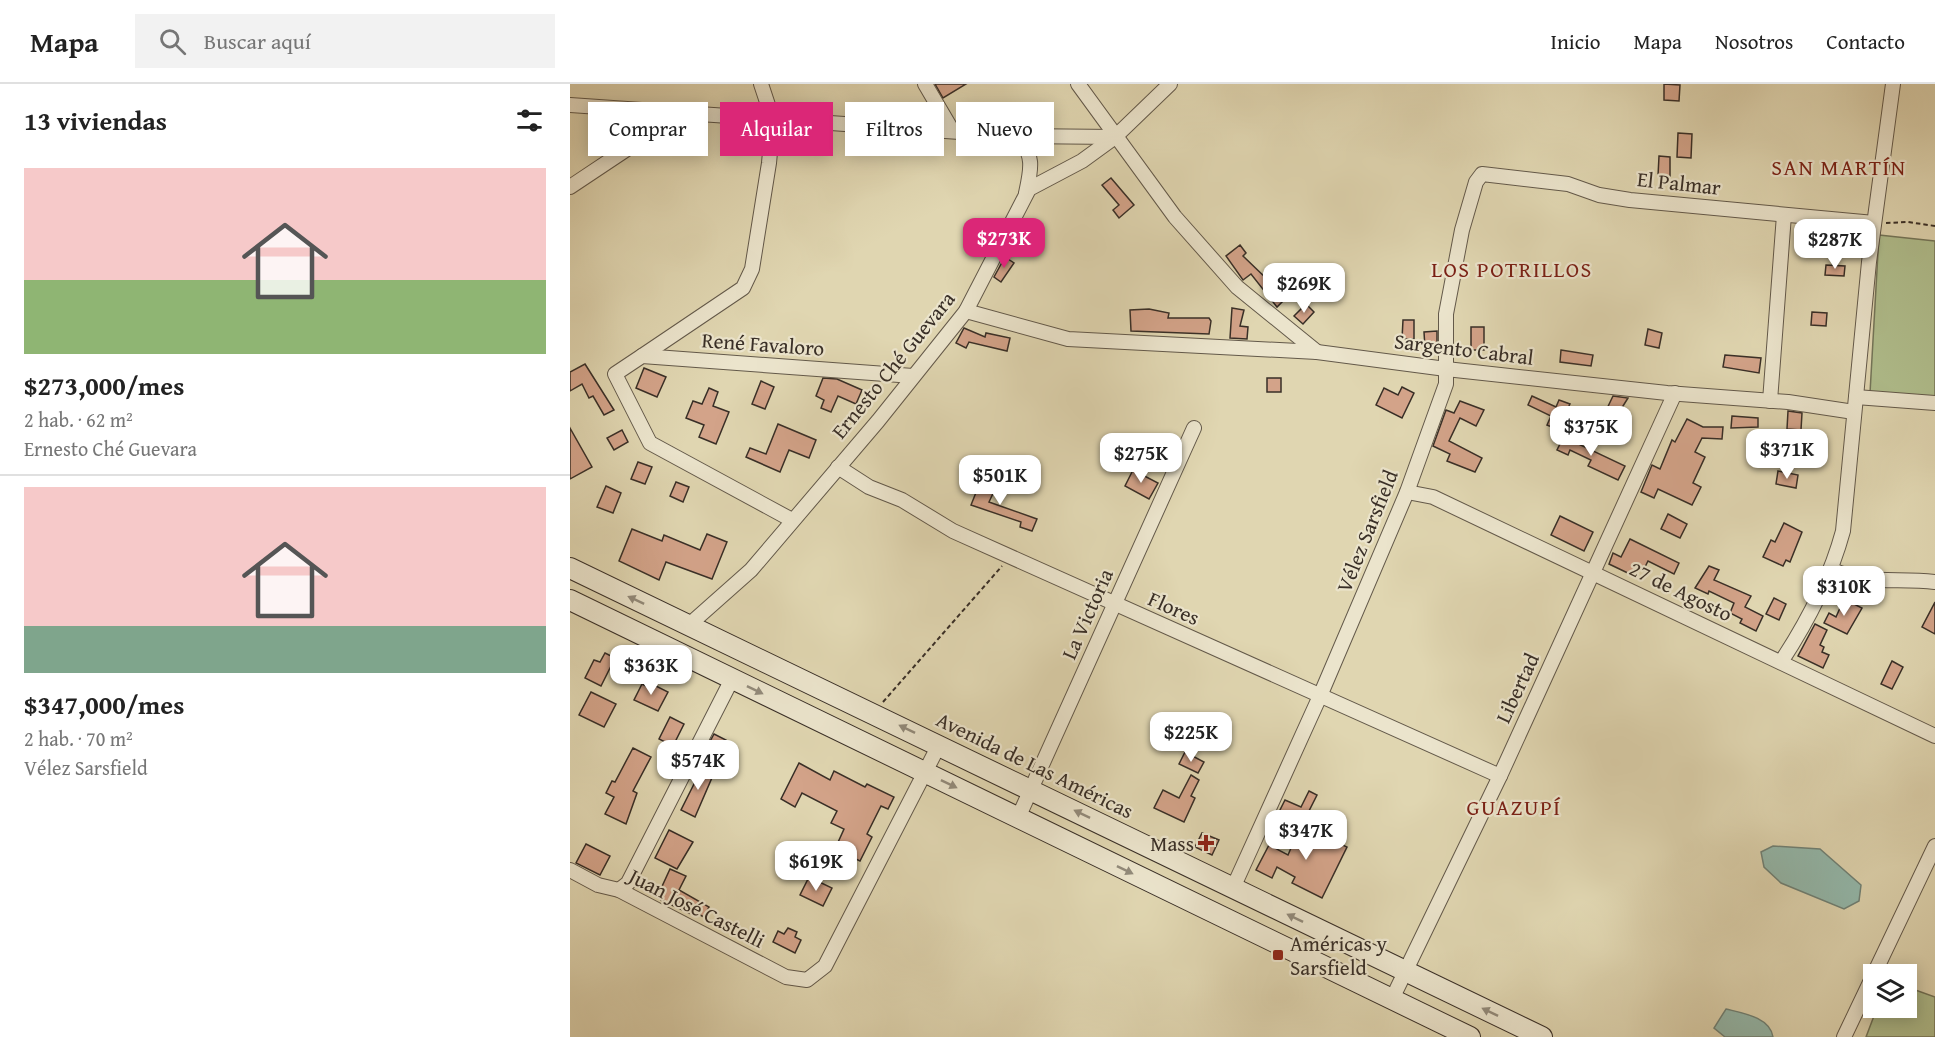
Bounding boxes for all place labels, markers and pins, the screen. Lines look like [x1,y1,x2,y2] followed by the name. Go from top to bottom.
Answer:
[962,218,1046,269] pin: $273K
[1793,219,1877,270] pin: $287K
[1262,263,1346,314] pin: $269K
[1549,406,1633,457] pin: $375K
[1745,429,1829,480] pin: $371K
[1099,433,1183,484] pin: $275K
[958,455,1042,506] pin: $501K
[1802,566,1886,617] pin: $310K
[609,645,693,696] pin: $363K
[1149,712,1233,763] pin: $225K
[656,740,740,791] pin: $574K
[1264,810,1348,861] pin: $347K
[1150,828,1194,859] place label: Mass
[1199,836,1213,850] marker: Mass
[774,841,858,892] pin: $619K
[1290,928,1387,983] place label: Américas y Sarsfield
[1271,948,1285,962] marker: Américas y Sarsfield

